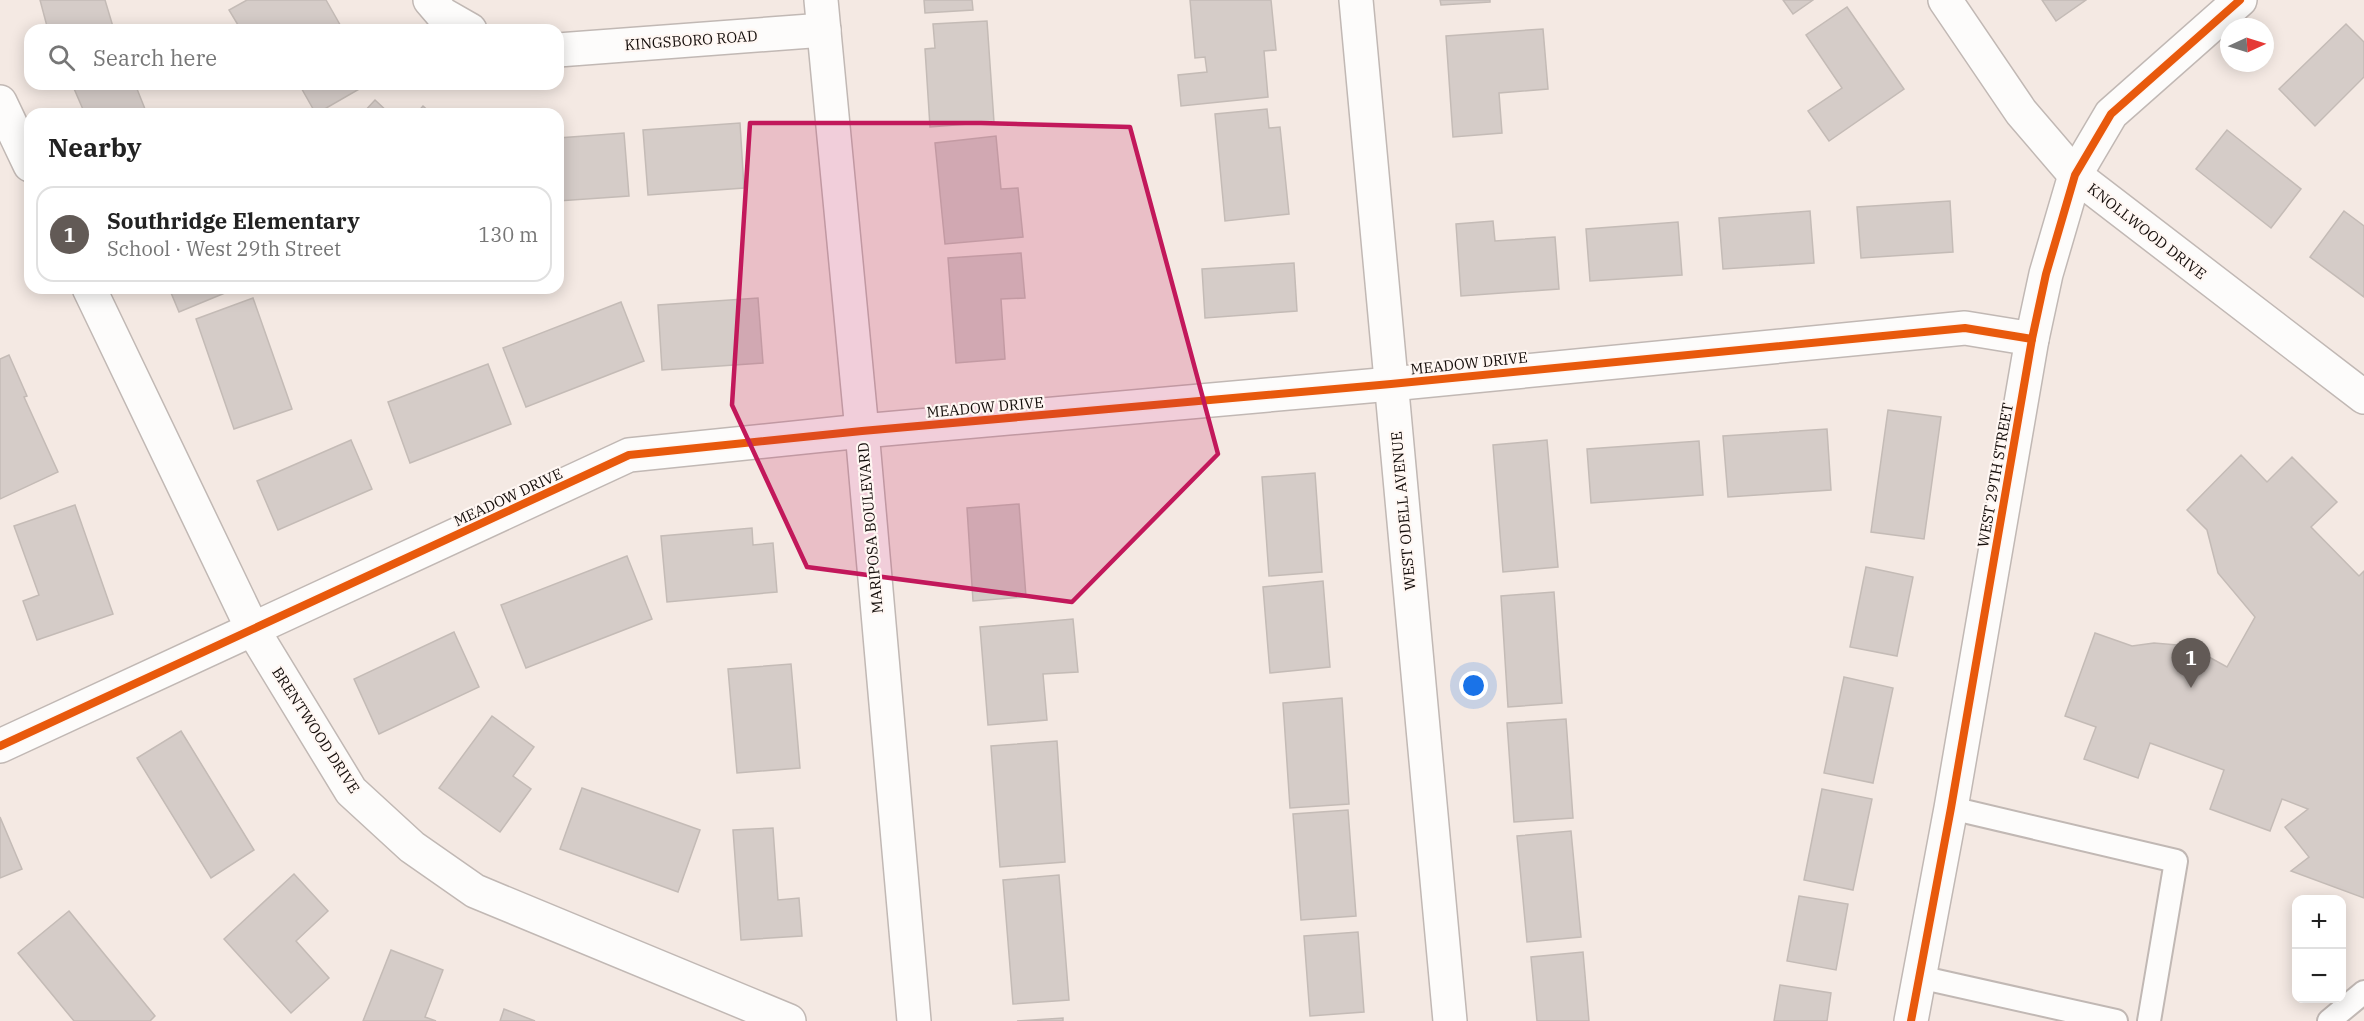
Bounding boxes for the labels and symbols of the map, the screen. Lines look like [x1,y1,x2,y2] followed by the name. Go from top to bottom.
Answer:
[2220,18,2274,72] north arrow
[624,26,758,54] street label: KINGSBORO ROAD
[2084,179,2210,283] street label: KNOLLWOOD DRIVE
[1410,347,1528,379] street label: MEADOW DRIVE
[926,392,1044,422] street label: MEADOW DRIVE
[1973,401,2017,549] street label: WEST 29TH STREET
[1387,431,1419,591] street label: WEST ODELL AVENUE
[853,442,887,614] street label: MARIPOSA BOULEVARD
[451,464,565,530] street label: MEADOW DRIVE
[2172,638,2210,688] pin: 1
[268,663,364,797] street label: BRENTWOOD DRIVE
[1459,671,1488,700] your location

